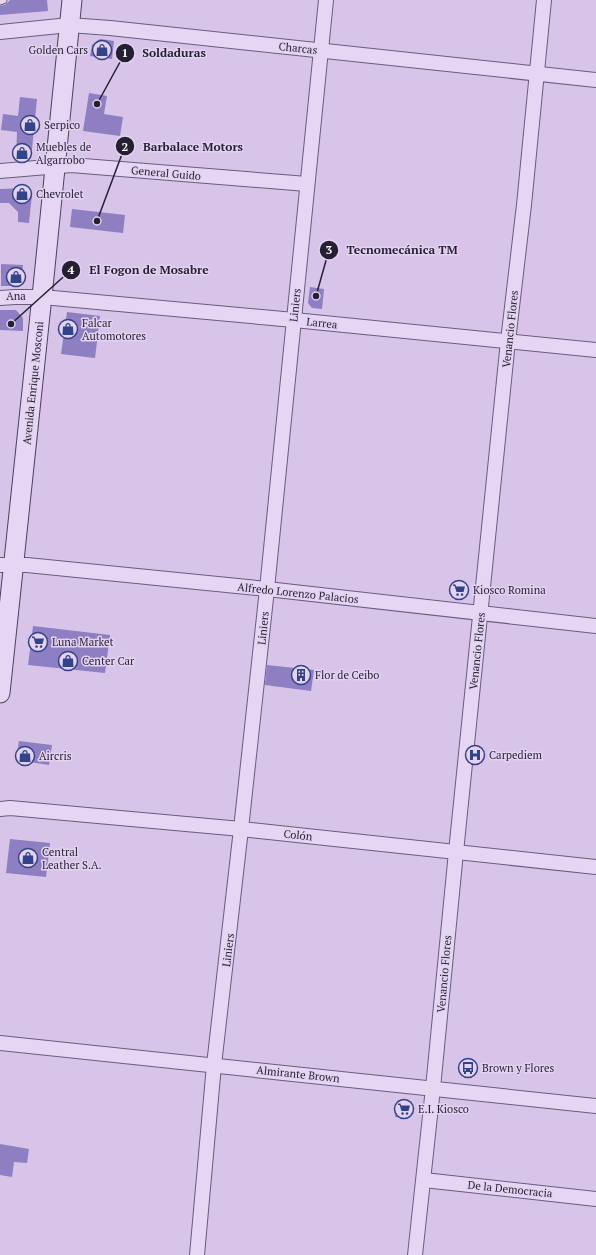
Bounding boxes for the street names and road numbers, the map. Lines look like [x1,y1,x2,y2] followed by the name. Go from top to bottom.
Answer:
[278,39,318,57] street label: Charcas
[130,163,202,183] street label: General Guido
[286,287,304,322] street label: Liniers
[499,289,521,368] street label: Venancio Flores
[306,314,339,332] street label: Larrea
[20,321,46,445] street label: Avenida Enrique Mosconi
[237,580,360,606] street label: Alfredo Lorenzo Palacios
[254,610,272,645] street label: Liniers
[466,611,488,690] street label: Venancio Flores
[283,827,314,844] street label: Colón
[219,932,237,968] street label: Liniers
[434,934,454,1013] street label: Venancio Flores
[256,1063,341,1085] street label: Almirante Brown
[467,1178,554,1200] street label: De la Democracia

